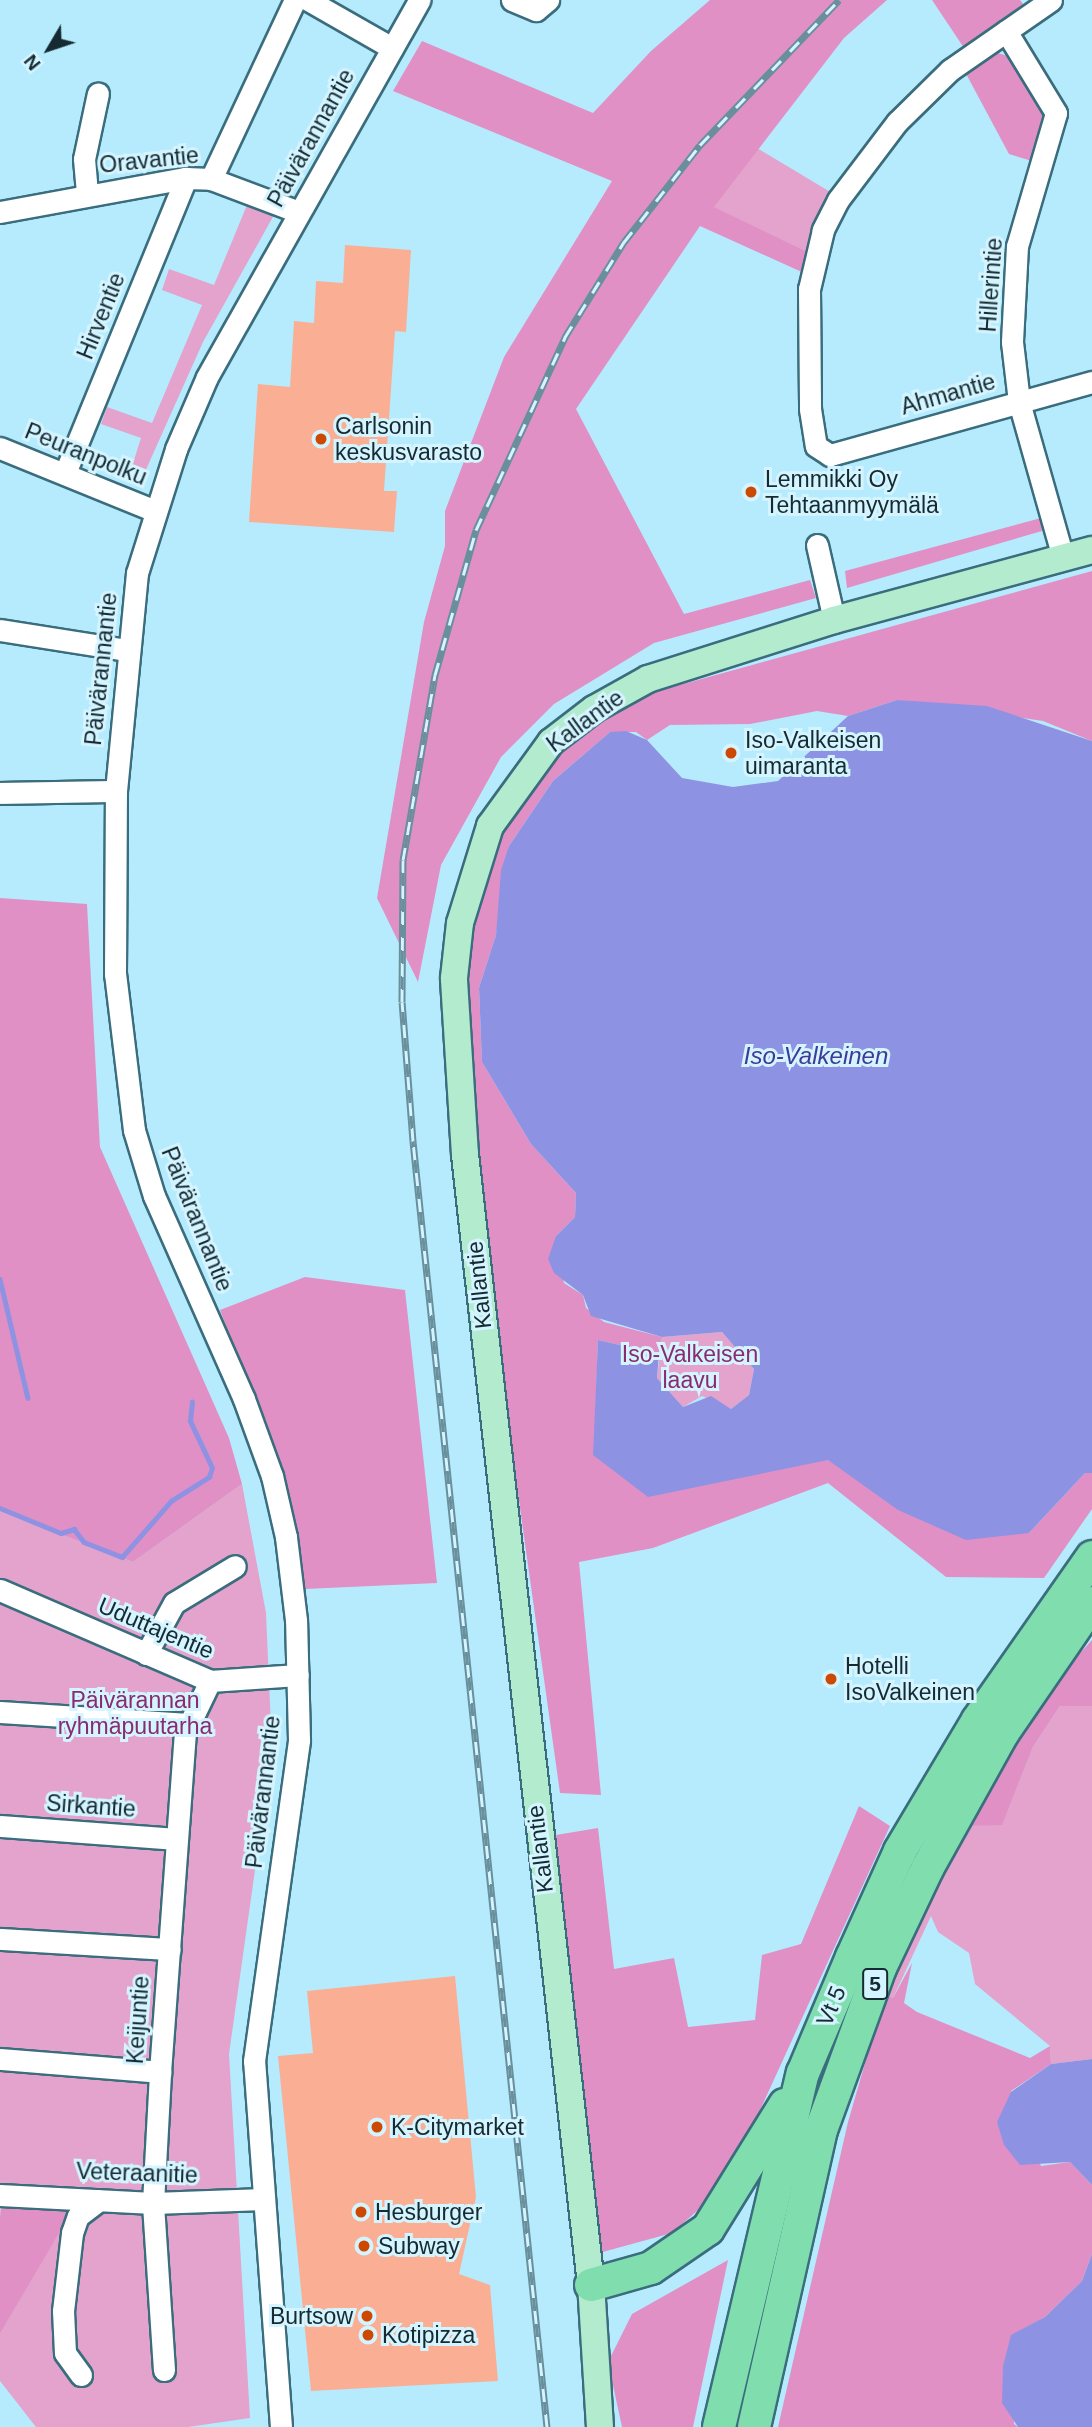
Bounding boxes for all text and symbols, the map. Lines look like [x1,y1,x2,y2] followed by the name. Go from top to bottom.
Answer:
[14,14,84,84] north arrow
[20,51,45,74] text: N
[262,64,360,212] street label: Päivärannantie
[98,141,200,179] street label: Oravantie
[974,237,1008,333] street label: Hillerintie
[71,269,131,363] street label: Hirventie
[897,367,999,421] street label: Ahmantie
[335,412,482,466] place label: Carlsonin keskusvarasto
[21,417,151,491] street label: Peuranpolku
[313,431,329,447] marker: Carlsonin keskusvarasto
[765,465,939,519] place label: Lemmikki Oy Tehtaanmyymälä
[743,484,759,500] marker: Lemmikki Oy Tehtaanmyymälä
[79,591,123,747] street label: Päivärannantie
[541,684,629,758] street label: Kallantie
[745,726,881,780] place label: Iso-Valkeisen uimaranta
[723,745,739,761] marker: Iso-Valkeisen uimaranta
[744,1042,888,1070] water label: Iso-Valkeinen
[155,1143,239,1295] street label: Päivärannantie
[461,1240,497,1330] street label: Kallantie
[622,1340,758,1394] park label: Iso-Valkeisen laavu
[94,1591,218,1665] street label: Uduttajentie
[845,1652,975,1706] place label: Hotelli IsoValkeinen
[823,1671,839,1687] marker: Hotelli IsoValkeinen
[58,1686,212,1740] park label: Päivärannan ryhmäpuutarha
[240,1714,286,1870] street label: Päivärannantie
[45,1789,137,1823] street label: Sirkantie
[521,1804,559,1894] street label: Kallantie
[861,1966,889,2002] road number: 5
[121,1975,155,2065] street label: Keijuntie
[810,1982,852,2030] street label: Vt 5
[391,2113,524,2141] place label: K-Citymarket
[369,2119,385,2135] marker: K-Citymarket
[76,2157,198,2189] street label: Veteraanitie
[375,2198,482,2226] place label: Hesburger
[353,2204,369,2220] marker: Hesburger
[378,2232,460,2260] place label: Subway
[356,2238,372,2254] marker: Subway
[270,2302,353,2330] place label: Burtsow
[359,2308,375,2324] marker: Burtsow
[382,2321,475,2349] place label: Kotipizza
[360,2327,376,2343] marker: Kotipizza

